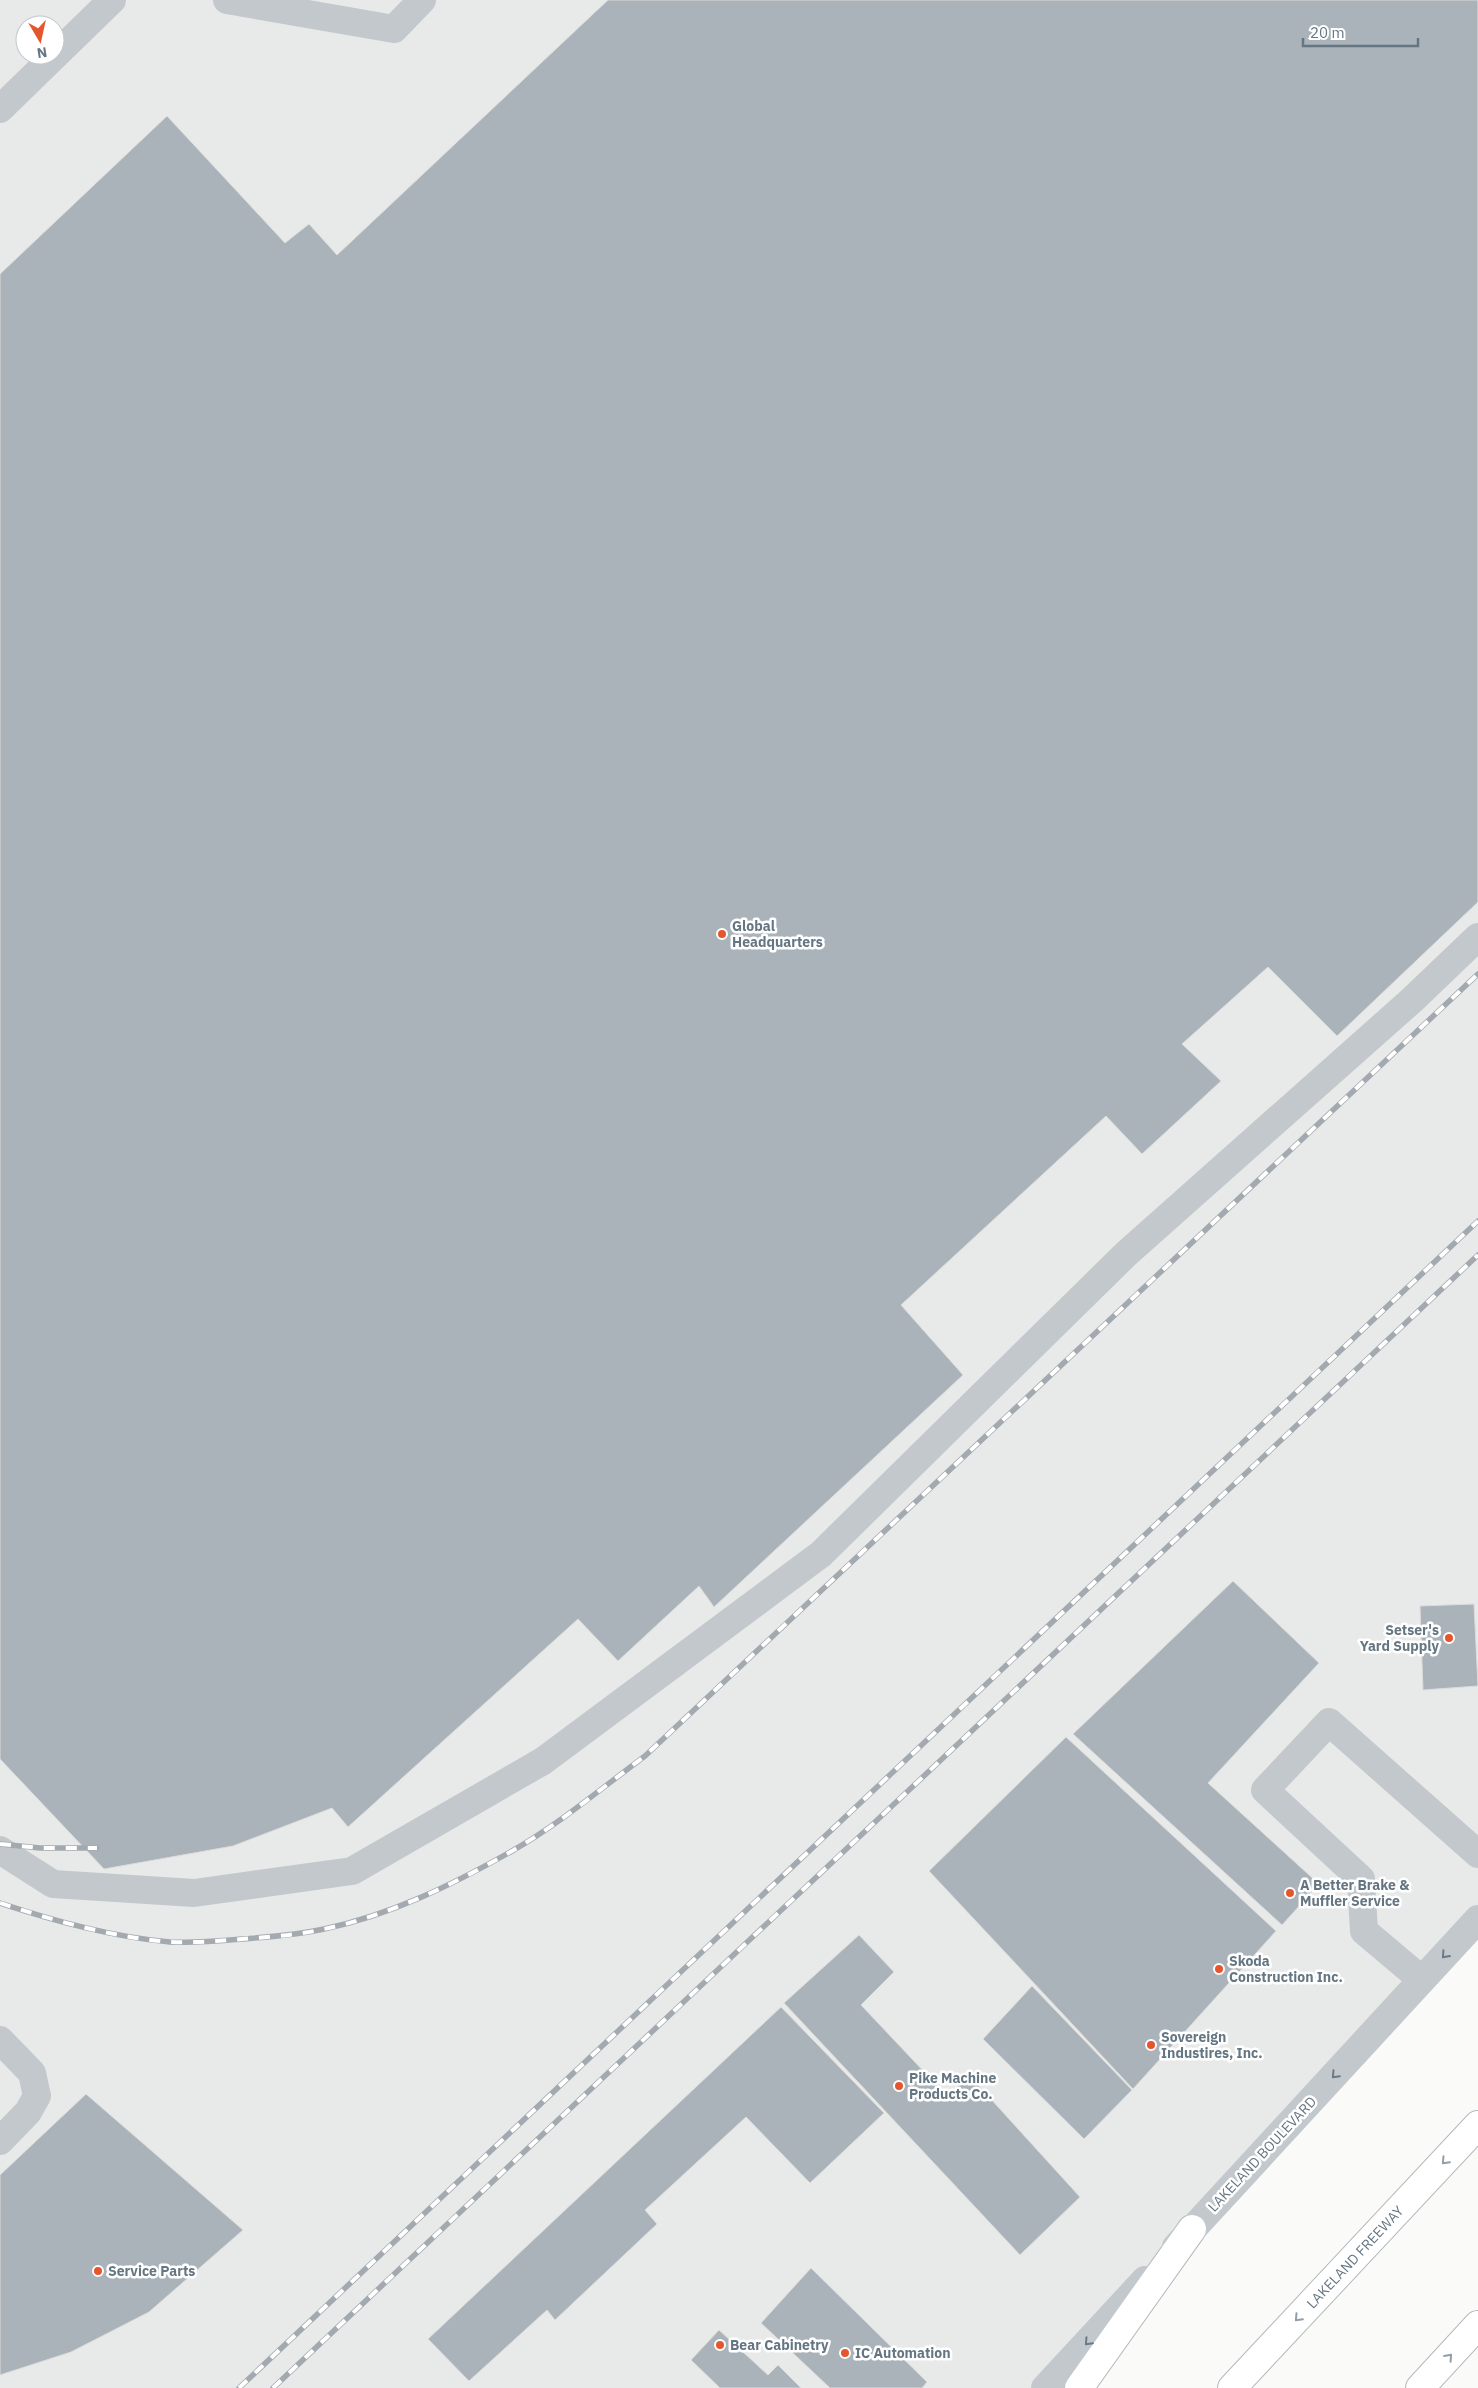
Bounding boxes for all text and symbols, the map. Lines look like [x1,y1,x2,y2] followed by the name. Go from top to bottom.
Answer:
[15,15,65,65] north arrow
[1303,15,1418,47] scale bar
[1310,23,1345,42] text: 20 m
[36,43,48,63] text: N
[732,917,823,951] place label: Global Headquarters
[716,928,728,940] marker: Global Headquarters
[1360,1621,1440,1655] place label: Setser's Yard Supply
[1443,1632,1455,1644] marker: Setser's Yard Supply
[1300,1876,1410,1910] place label: A Better Brake & Muffler Service
[1284,1887,1296,1899] marker: A Better Brake & Muffler Service
[1442,1950,1451,1959] one-way arrow
[1229,1952,1343,1986] place label: Skoda Construction Inc.
[1213,1963,1225,1975] marker: Skoda Construction Inc.
[1161,2028,1263,2062] place label: Sovereign Industires, Inc.
[1145,2039,1157,2051] marker: Sovereign Industires, Inc.
[909,2069,996,2103] place label: Pike Machine Products Co.
[1332,2069,1341,2078] one-way arrow
[893,2080,905,2092] marker: Pike Machine Products Co.
[1204,2093,1320,2215] street label: LAKELAND BOULEVARD
[1442,2155,1451,2164] one-way arrow
[1303,2201,1408,2312] street label: LAKELAND FREEWAY
[108,2262,195,2280] place label: Service Parts
[92,2265,104,2277] marker: Service Parts
[1295,2312,1304,2321] one-way arrow
[730,2336,829,2354] place label: Bear Cabinetry
[1085,2336,1094,2345] one-way arrow
[714,2339,726,2351] marker: Bear Cabinetry
[855,2344,951,2362] place label: IC Automation
[839,2347,851,2359] marker: IC Automation
[1444,2353,1453,2362] one-way arrow

